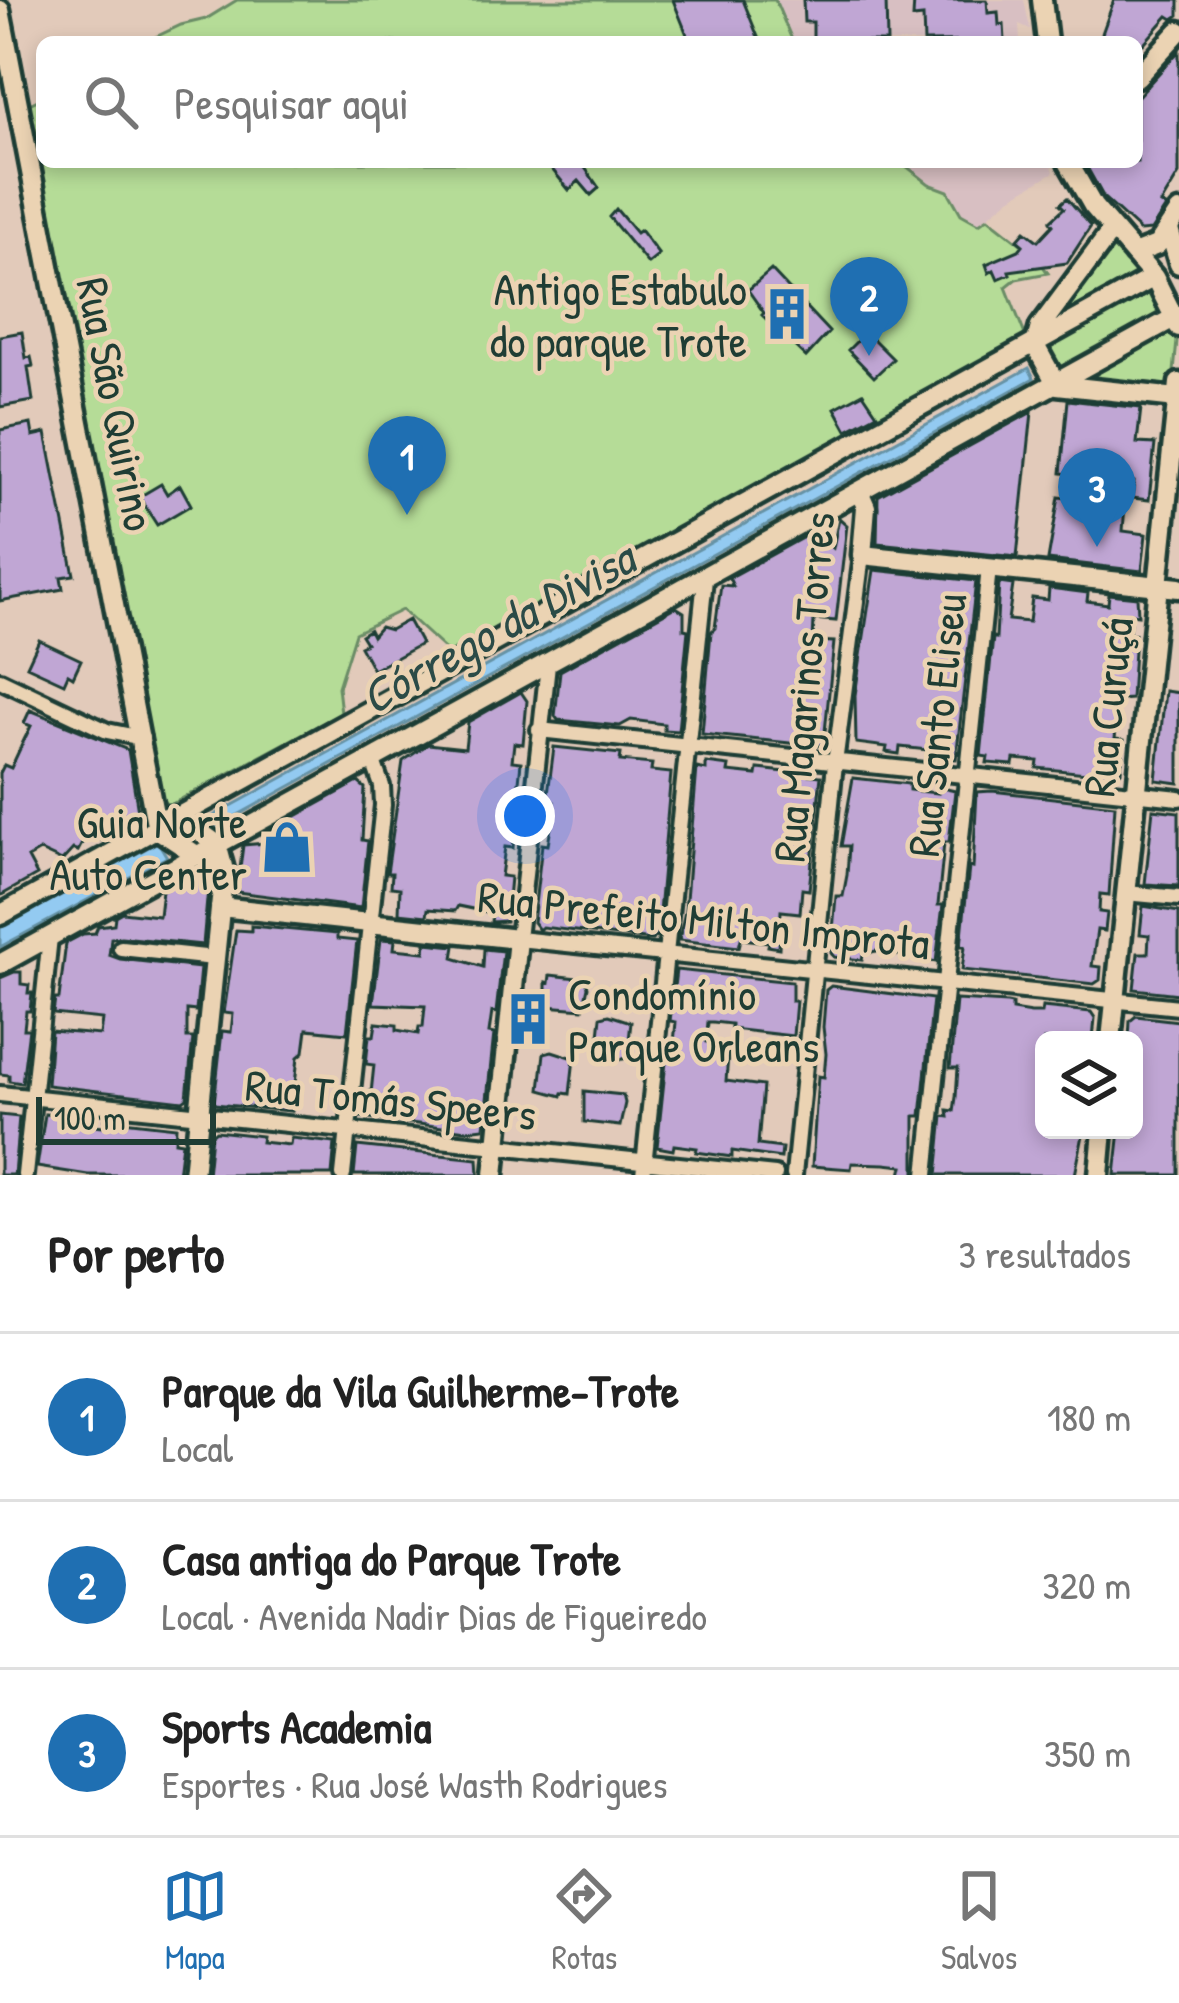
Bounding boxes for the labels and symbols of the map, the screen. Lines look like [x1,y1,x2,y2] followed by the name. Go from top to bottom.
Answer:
[830,257,908,356] pin: 2
[490,258,747,371] place label: Antigo Estabulo do parque Trote
[63,272,171,536] street label: Rua São Quirino
[758,285,816,343] building icon: Antigo Estabulo do parque Trote
[368,416,446,515] pin: 1
[1058,448,1136,547] pin: 3
[757,509,849,865] street label: Rua Magarinos Torres
[349,523,649,729] water label: Córrego da Divisa
[892,590,980,860] street label: Rua Santo Eliseu
[1067,615,1147,799] street label: Rua Curuçá
[495,786,555,846] your location
[49,791,247,904] place label: Guia Norte Auto Center
[258,818,316,876] shop icon: Guia Norte Auto Center
[475,865,933,973] street label: Rua Prefeito Milton Improta
[568,963,819,1076] place label: Condomínio Parque Orleans
[499,990,557,1048] building icon: Condomínio Parque Orleans
[243,1053,539,1145] street label: Rua Tomás Speers
[36,1091,216,1144] scale bar

